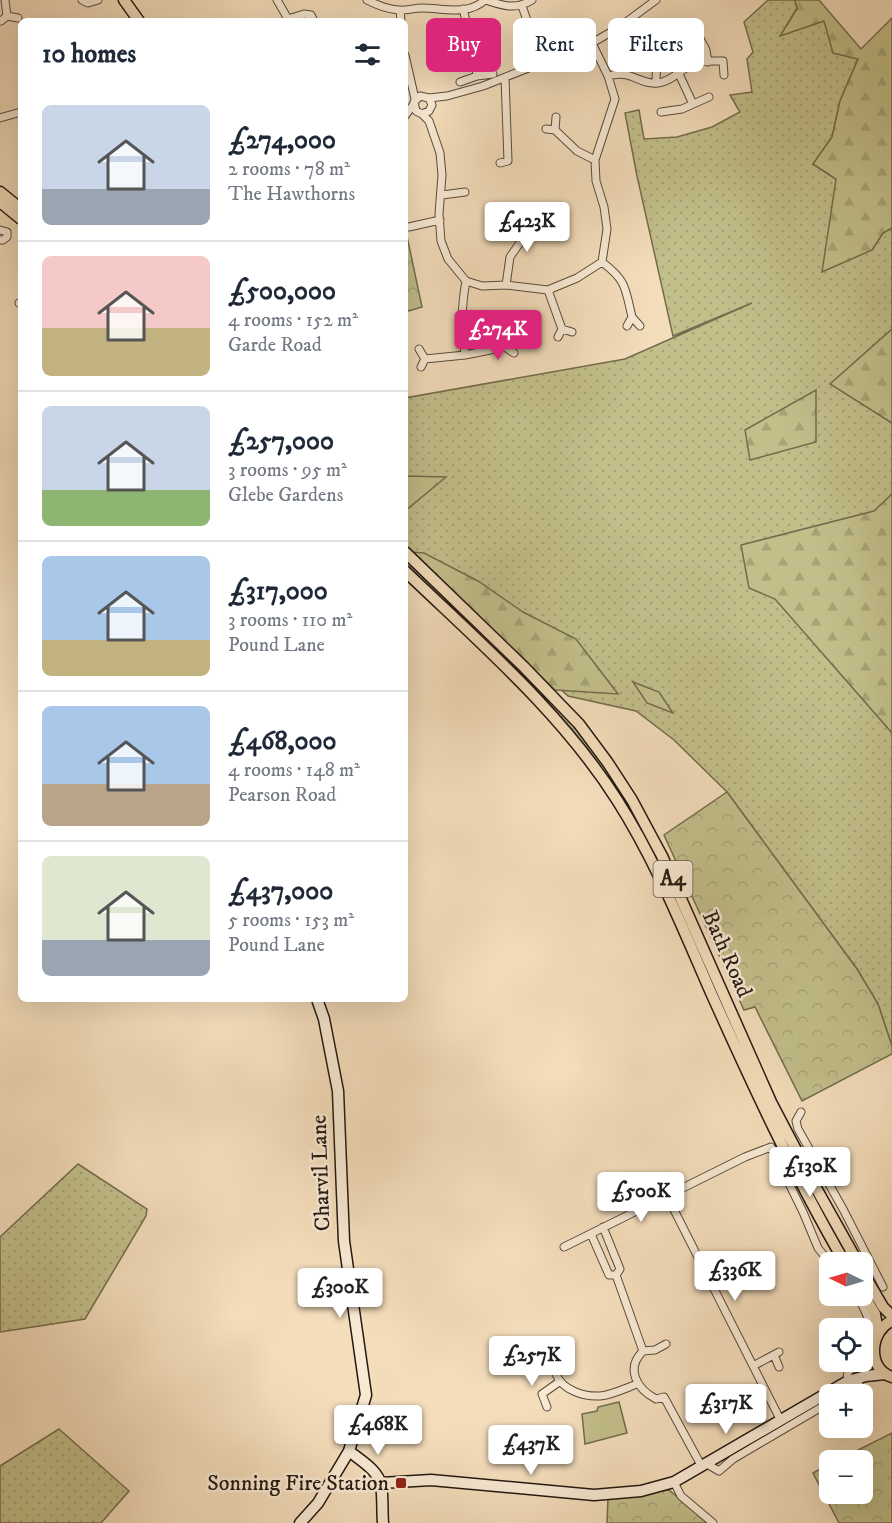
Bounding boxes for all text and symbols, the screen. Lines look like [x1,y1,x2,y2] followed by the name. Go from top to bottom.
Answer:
[426,18,501,72] chip: Buy
[513,18,596,72] chip: Rent
[608,18,704,72] chip: Filters
[42,38,136,71] text: 10 homes
[351,38,384,71] icon: filters
[228,124,336,157] text: £274,000
[90,129,162,201] icon: home
[228,157,350,182] text: 2 rooms · 78 m²
[228,182,355,207] text: The Hawthorns
[485,202,569,253] pin: £423K
[499,209,555,234] text: £423K
[228,275,336,308] text: £500,000
[90,280,162,352] icon: home
[228,308,358,333] text: 4 rooms · 152 m²
[456,310,540,361] pin: £274K
[469,317,527,342] text: £274K
[228,333,322,358] text: Garde Road
[228,425,334,458] text: £257,000
[90,430,162,502] icon: home
[228,458,347,483] text: 3 rooms · 95 m²
[228,483,343,508] text: Glebe Gardens
[228,575,328,608] text: £317,000
[90,580,162,652] icon: home
[228,608,352,633] text: 3 rooms · 110 m²
[228,633,325,658] text: Pound Lane
[228,725,337,758] text: £468,000
[90,730,162,802] icon: home
[228,758,360,783] text: 4 rooms · 148 m²
[228,783,336,808] text: Pearson Road
[654,861,692,897] road number: A4
[228,875,333,908] text: £437,000
[90,880,162,952] icon: home
[696,906,758,1002] street label: Bath Road
[228,908,354,933] text: 5 rooms · 153 m²
[228,933,325,958] text: Pound Lane
[305,1114,337,1232] street label: Charvil Lane
[768,1147,852,1198] pin: £130K
[783,1154,837,1179] text: £130K
[599,1172,683,1223] pin: £500K
[611,1179,671,1204] text: £500K
[693,1251,777,1302] pin: £336K
[819,1252,873,1306] north arrow
[819,1252,873,1504] map controls
[708,1258,762,1283] text: £336K
[298,1268,382,1319] pin: £300K
[312,1275,368,1300] text: £300K
[819,1318,873,1372] button: locate
[490,1336,574,1387] pin: £257K
[503,1343,561,1368] text: £257K
[684,1384,768,1435] pin: £317K
[819,1384,873,1438] button: +
[699,1391,753,1416] text: £317K
[336,1405,420,1456] pin: £468K
[348,1412,408,1437] text: £468K
[489,1425,573,1476] pin: £437K
[502,1432,560,1457] text: £437K
[819,1450,873,1504] button: −
[207,1470,390,1497] place label: Sonning Fire Station
[394,1476,408,1490] marker: Sonning Fire Station

